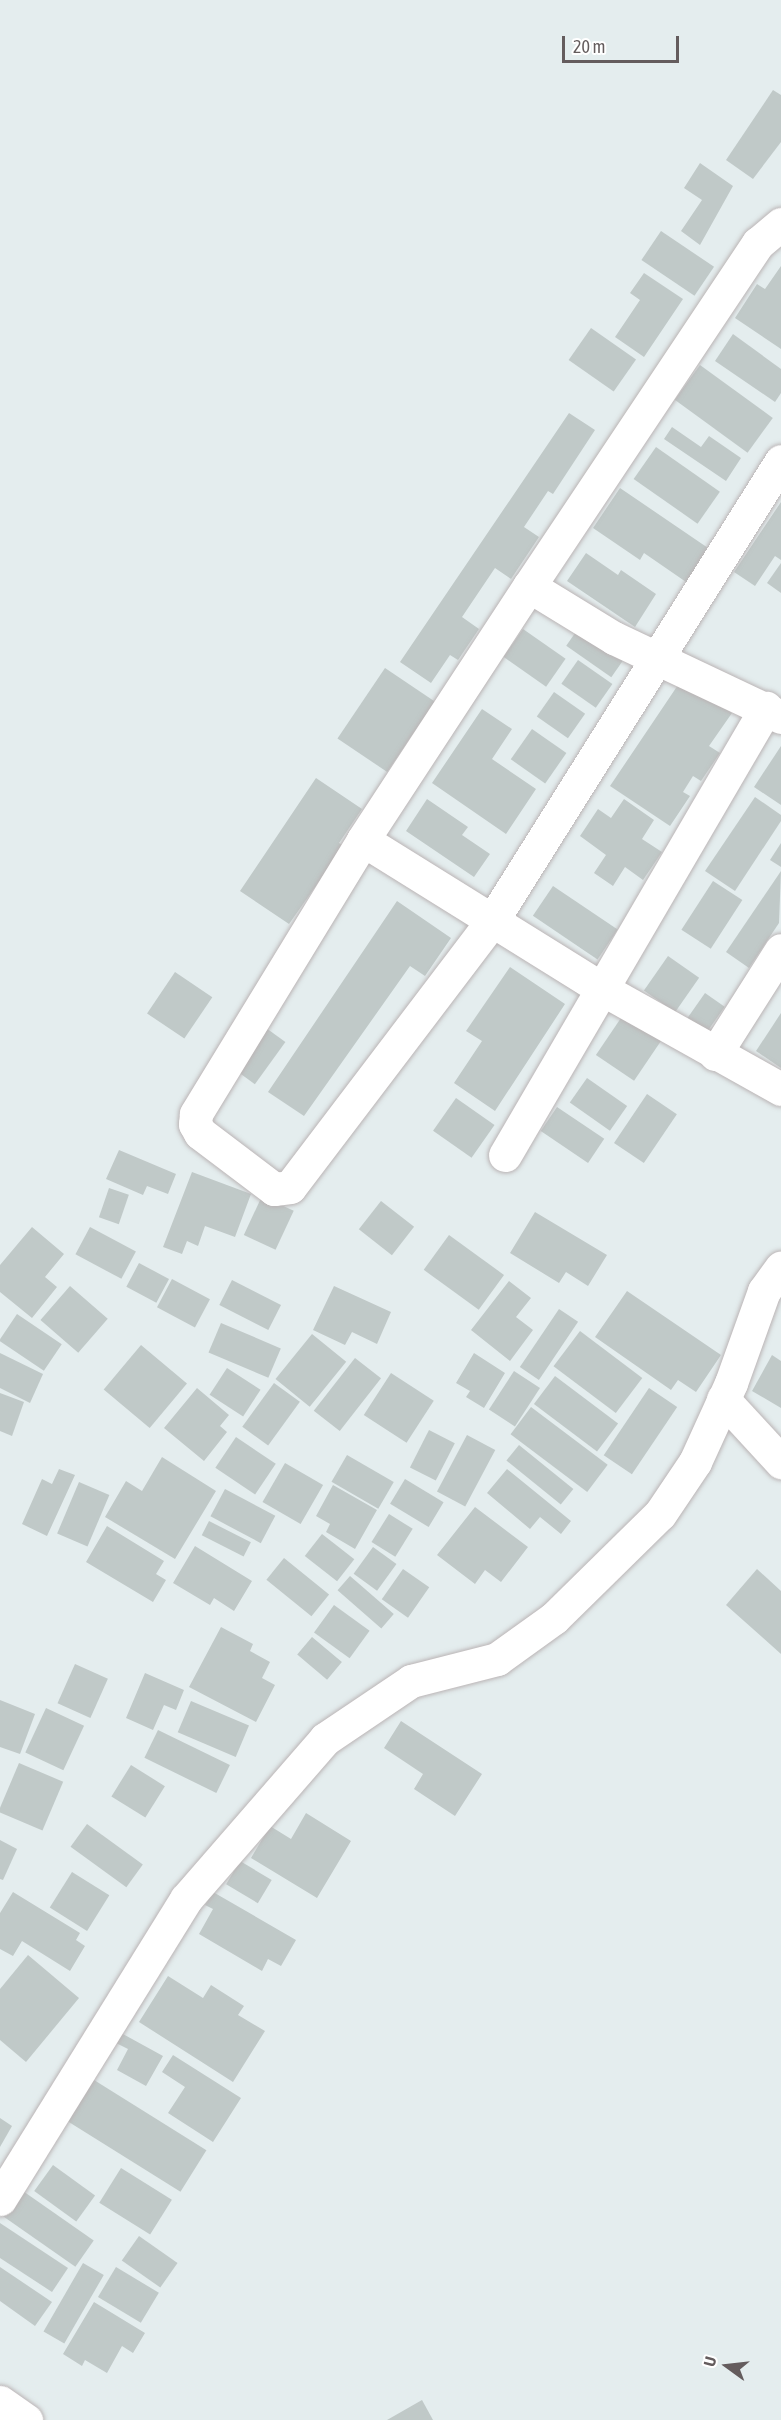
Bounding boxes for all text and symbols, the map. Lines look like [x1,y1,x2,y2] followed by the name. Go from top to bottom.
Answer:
[565,24,682,62] scale bar
[573,36,605,57] text: 20 m
[697,2336,757,2396] north arrow
[700,2354,720,2368] text: U

